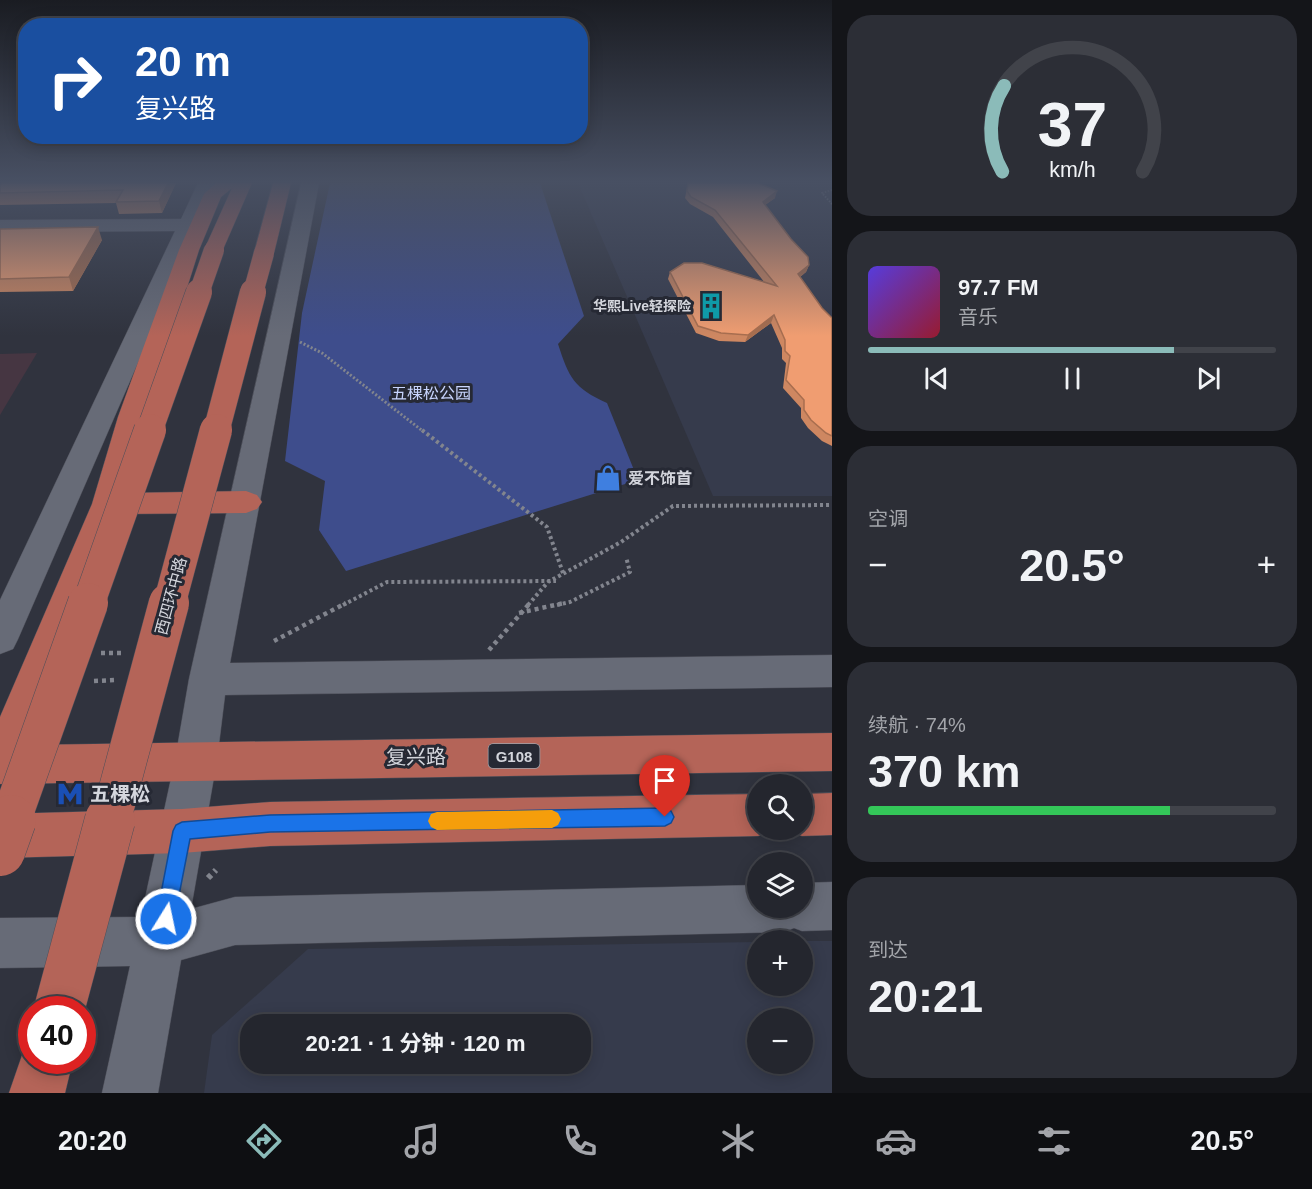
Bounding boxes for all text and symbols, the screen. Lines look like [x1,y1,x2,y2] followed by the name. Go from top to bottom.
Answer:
[135,38,231,85] text: 20 m
[36,42,114,120] icon: right
[1037,90,1107,159] text: 37
[135,94,216,124] text: 复兴路
[1049,159,1095,183] text: km/h
[958,275,1039,300] text: 97.7 FM
[696,291,726,321] building icon: 华熙Live轻探险
[593,298,692,314] place label: 华熙Live轻探险
[958,306,998,328] text: 音乐
[920,362,953,395] icon: previous
[1056,362,1089,395] icon: pause
[1192,362,1225,395] icon: next
[391,385,471,402] park label: 五棵松公园
[593,463,623,493] shop icon: 爱不饰首
[628,470,692,487] place label: 爱不饰首
[868,508,908,530] text: 空调
[1019,540,1125,591] text: 20.5°
[868,546,887,583] text: −
[1257,546,1276,583] text: +
[152,555,190,637] street label: 西四环中路
[868,714,966,736] text: 续航 · 74%
[488,744,540,768] road number: G108
[386,745,446,769] street label: 复兴路
[868,746,1021,797] text: 370 km
[639,755,690,817] pin
[648,764,681,797] icon: arrive
[747,774,813,1074] map controls
[747,774,813,840] button: search
[55,779,85,809] metro station icon: 五棵松
[90,783,150,805] place label: 五棵松
[747,852,813,918] button: layers
[134,887,198,951] position arrow
[747,930,813,996] button: +
[868,939,908,961] text: 到达
[868,971,983,1022] text: 20:21
[18,996,96,1074] speed limit sign: 40
[747,1008,813,1074] button: −
[305,1031,526,1056] text: 20:21 · 1 分钟 · 120 m
[243,1120,285,1162] icon: directions
[401,1120,443,1162] icon: music
[559,1120,601,1162] icon: phone
[717,1120,759,1162] icon: climate
[875,1120,917,1162] icon: car
[1033,1120,1075,1162] icon: filters
[58,1126,127,1156] text: 20:20
[1191,1126,1254,1156] text: 20.5°

